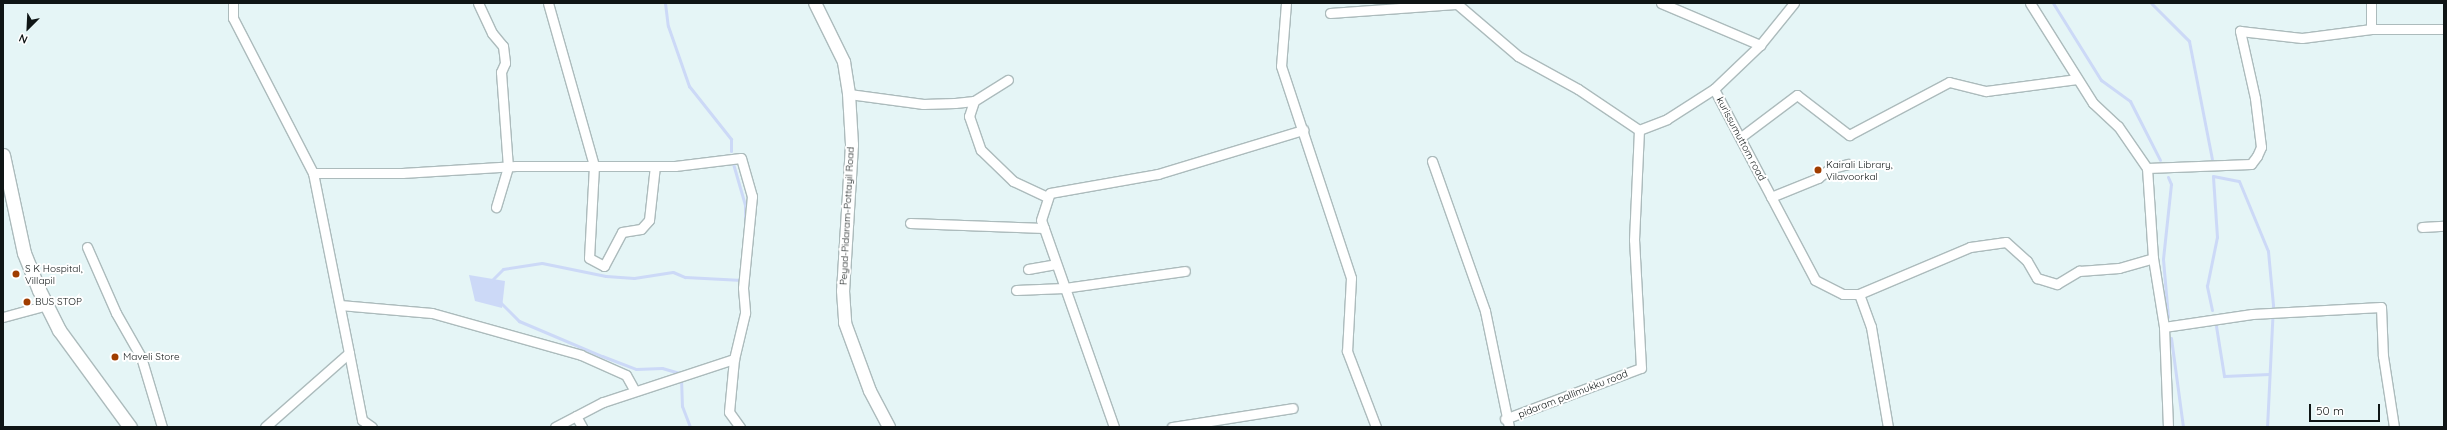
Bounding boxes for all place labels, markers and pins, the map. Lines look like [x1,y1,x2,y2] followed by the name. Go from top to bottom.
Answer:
[1826,158,1893,182] place label: Kairali Library, Vilavoorkal
[1813,165,1823,175] marker: Kairali Library, Vilavoorkal
[25,262,83,286] place label: S K Hospital, Villapil
[10,268,22,280] marker: S K Hospital, Villapil
[35,296,82,308] place label: BUS STOP
[22,297,32,307] marker: BUS STOP
[123,351,180,363] place label: Maveli Store
[110,352,120,362] marker: Maveli Store

